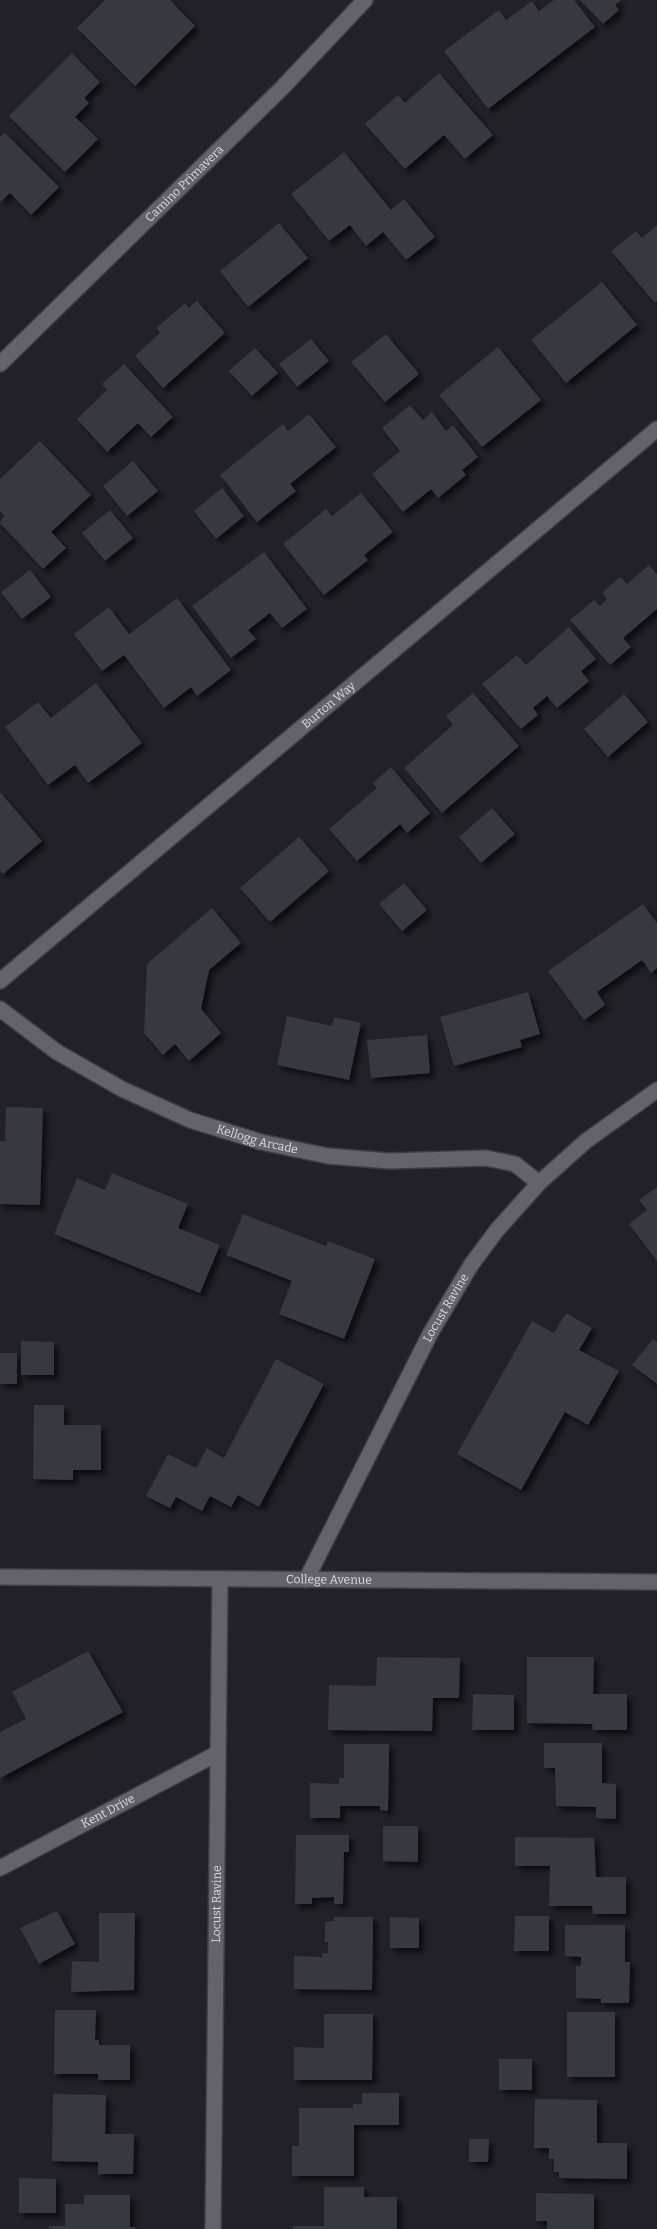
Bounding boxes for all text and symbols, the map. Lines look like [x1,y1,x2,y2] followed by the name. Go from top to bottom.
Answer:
[142,142,227,225] street label: Camino Primavera
[299,678,358,731] street label: Burton Way
[215,1122,299,1157] street label: Kellogg Arcade
[420,1271,471,1344] street label: Locust Ravine
[286,1572,372,1587] street label: College Avenue
[79,1791,137,1831] street label: Kent Drive
[209,1865,224,1943] street label: Locust Ravine

